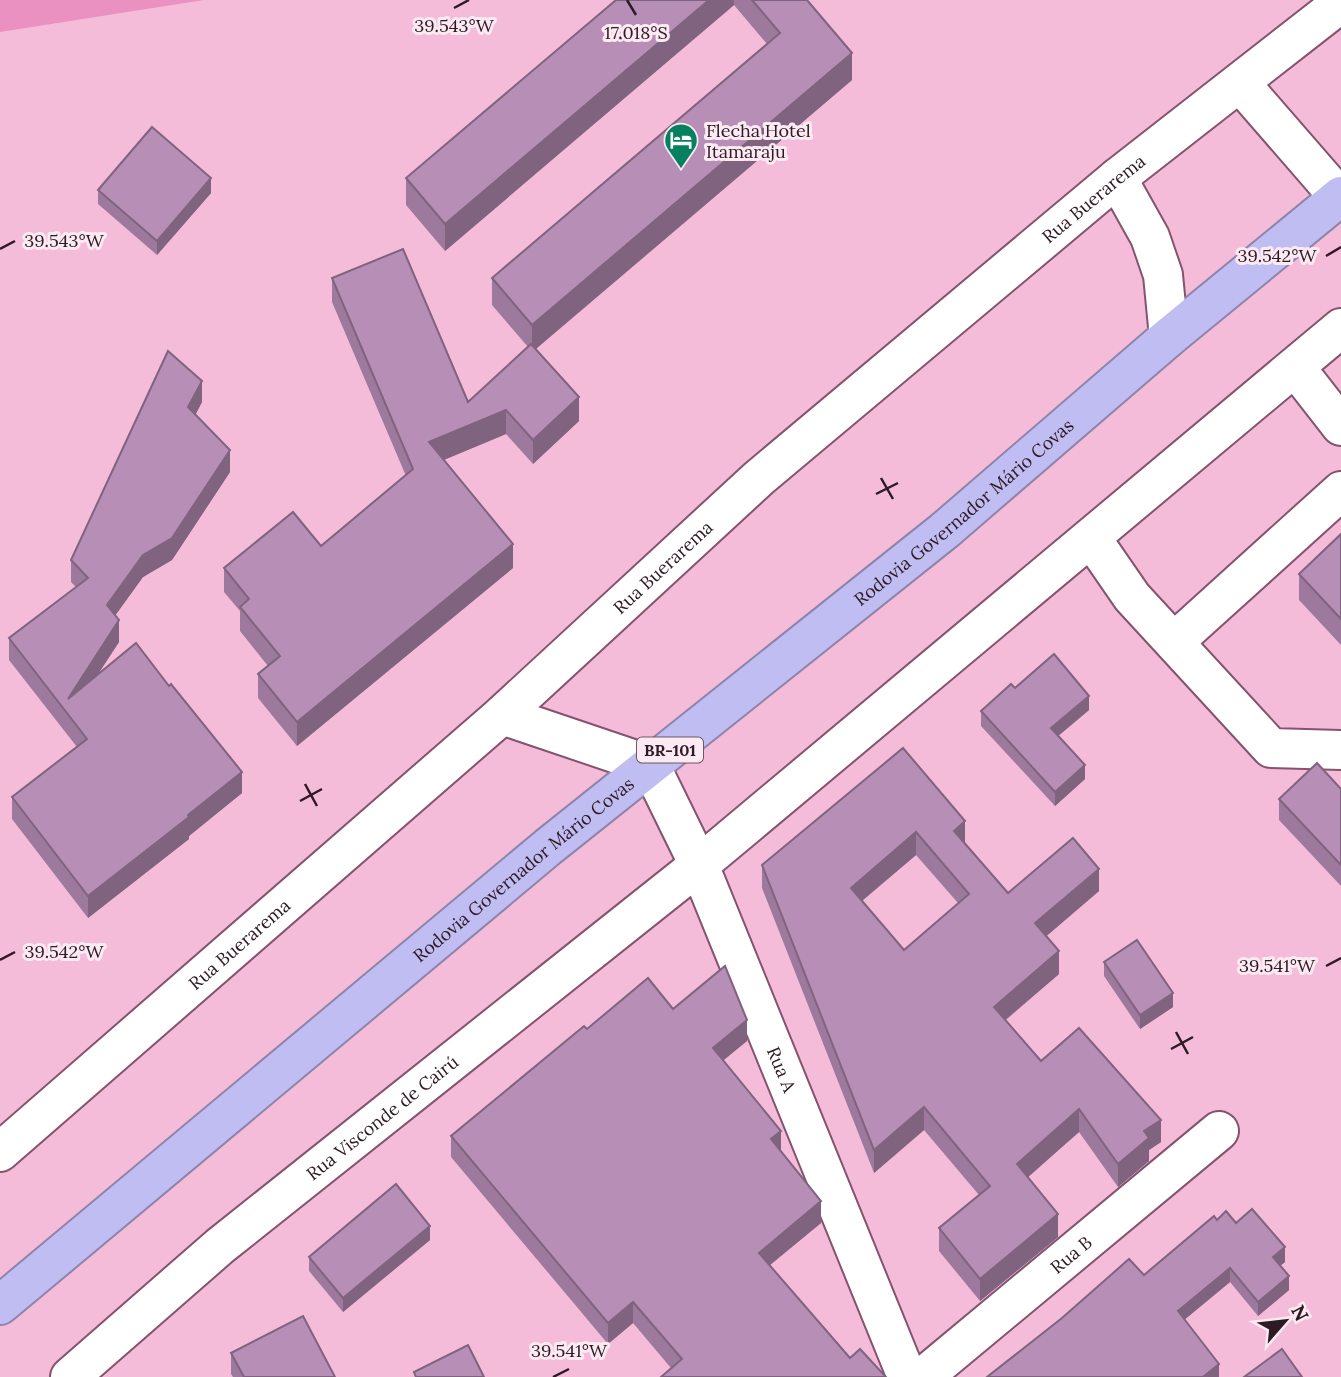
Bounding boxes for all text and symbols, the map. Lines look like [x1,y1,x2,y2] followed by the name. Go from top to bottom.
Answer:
[414,14,495,37] text: 39.543°W
[604,21,668,44] text: 17.018°S
[706,119,811,163] place label: Flecha Hotel Itamaraju
[662,121,700,170] hotel icon: Flecha Hotel Itamaraju
[1037,149,1150,248] street label: Rua Buerarema
[24,229,105,252] text: 39.543°W
[1237,244,1318,267] text: 39.542°W
[849,413,1078,610] street label: Rodovia Governador Mário Covas
[608,515,717,619] street label: Rua Buerarema
[637,737,703,762] road number: BR-101
[408,772,638,967] street label: Rodovia Governador Mário Covas
[183,893,295,994] street label: Rua Buerarema
[24,940,105,963] text: 39.542°W
[1239,954,1316,977] text: 39.541°W
[762,1043,802,1096] street label: Rua A
[301,1050,463,1185] street label: Rua Visconde de Cairú
[1045,1230,1096,1278] street label: Rua B
[1250,1286,1320,1356] north arrow
[1286,1301,1314,1325] text: N
[531,1339,608,1362] text: 39.541°W

